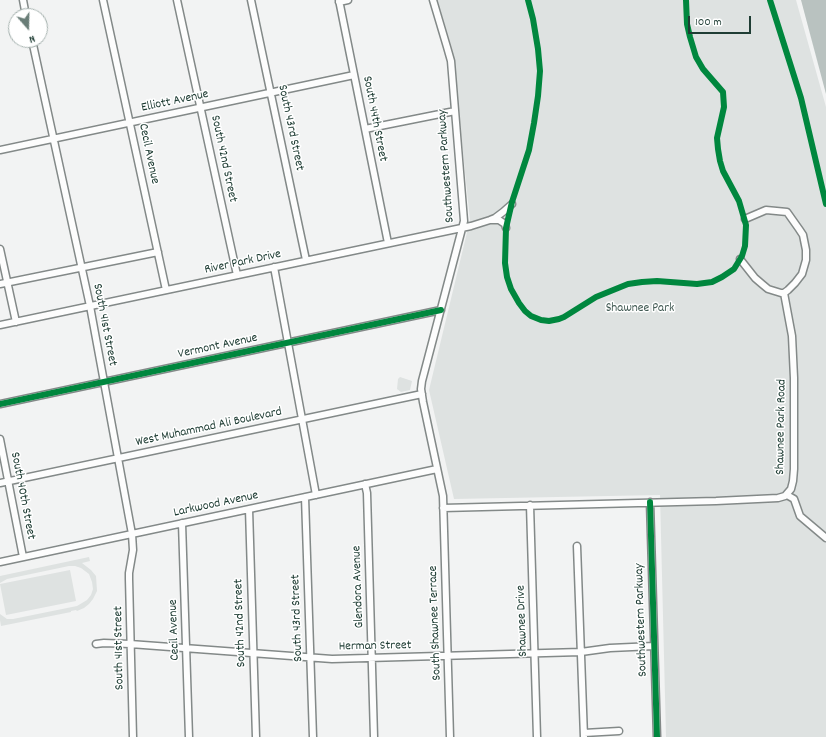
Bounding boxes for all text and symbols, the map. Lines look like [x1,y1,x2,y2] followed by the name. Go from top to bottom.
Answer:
[8,8,48,48] north arrow
[690,8,753,34] scale bar
[695,14,722,31] text: 100 m
[26,30,37,47] text: N
[358,75,390,163] street label: South 44th Street
[273,84,307,172] street label: South 43rd Street
[140,87,210,117] street label: Elliott Avenue
[435,109,459,223] street label: Southwestern Parkway
[206,114,240,204] street label: South 42nd Street
[134,122,162,186] street label: Cecil Avenue
[203,247,283,279] street label: River Park Drive
[88,282,120,368] street label: South 41st Street
[606,301,674,317] park label: Shawnee Park
[177,331,259,363] street label: Vermont Avenue
[773,379,791,475] street label: Shawnee Park Road
[134,405,284,451] street label: West Muhammad Ali Boulevard
[6,451,38,541] street label: South 40th Street
[172,488,260,522] street label: Larkwood Avenue
[350,545,368,629] street label: Glendora Avenue
[632,563,652,677] street label: Southwestern Parkway
[426,565,446,681] street label: South Shawnee Terrace
[289,574,307,662] street label: South 43rd Street
[232,578,250,668] street label: South 42nd Street
[514,585,532,657] street label: Shawnee Drive
[166,599,184,661] street label: Cecil Avenue
[111,606,129,690] street label: South 41st Street
[338,639,412,655] street label: Herman Street

